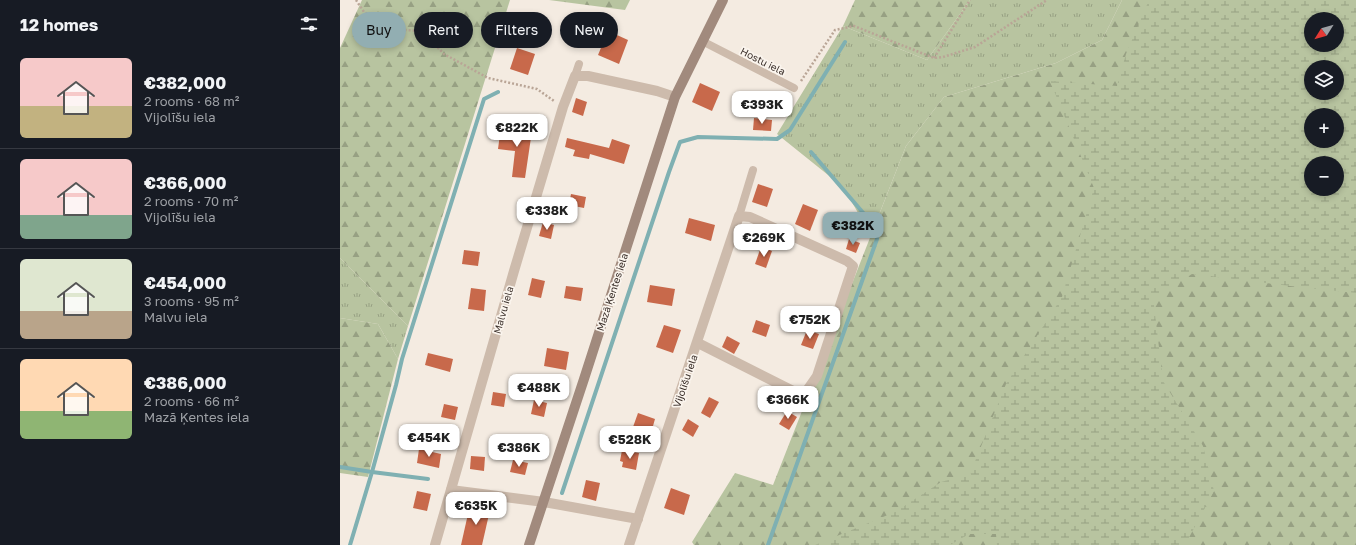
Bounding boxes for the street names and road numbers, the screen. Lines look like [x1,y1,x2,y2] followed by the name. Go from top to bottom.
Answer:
[739,45,787,77] street label: Hostu iela
[594,252,631,333] street label: Mazā Ķentes iela
[491,285,515,335] street label: Malvu iela
[670,353,700,409] street label: Vijolīšu iela

